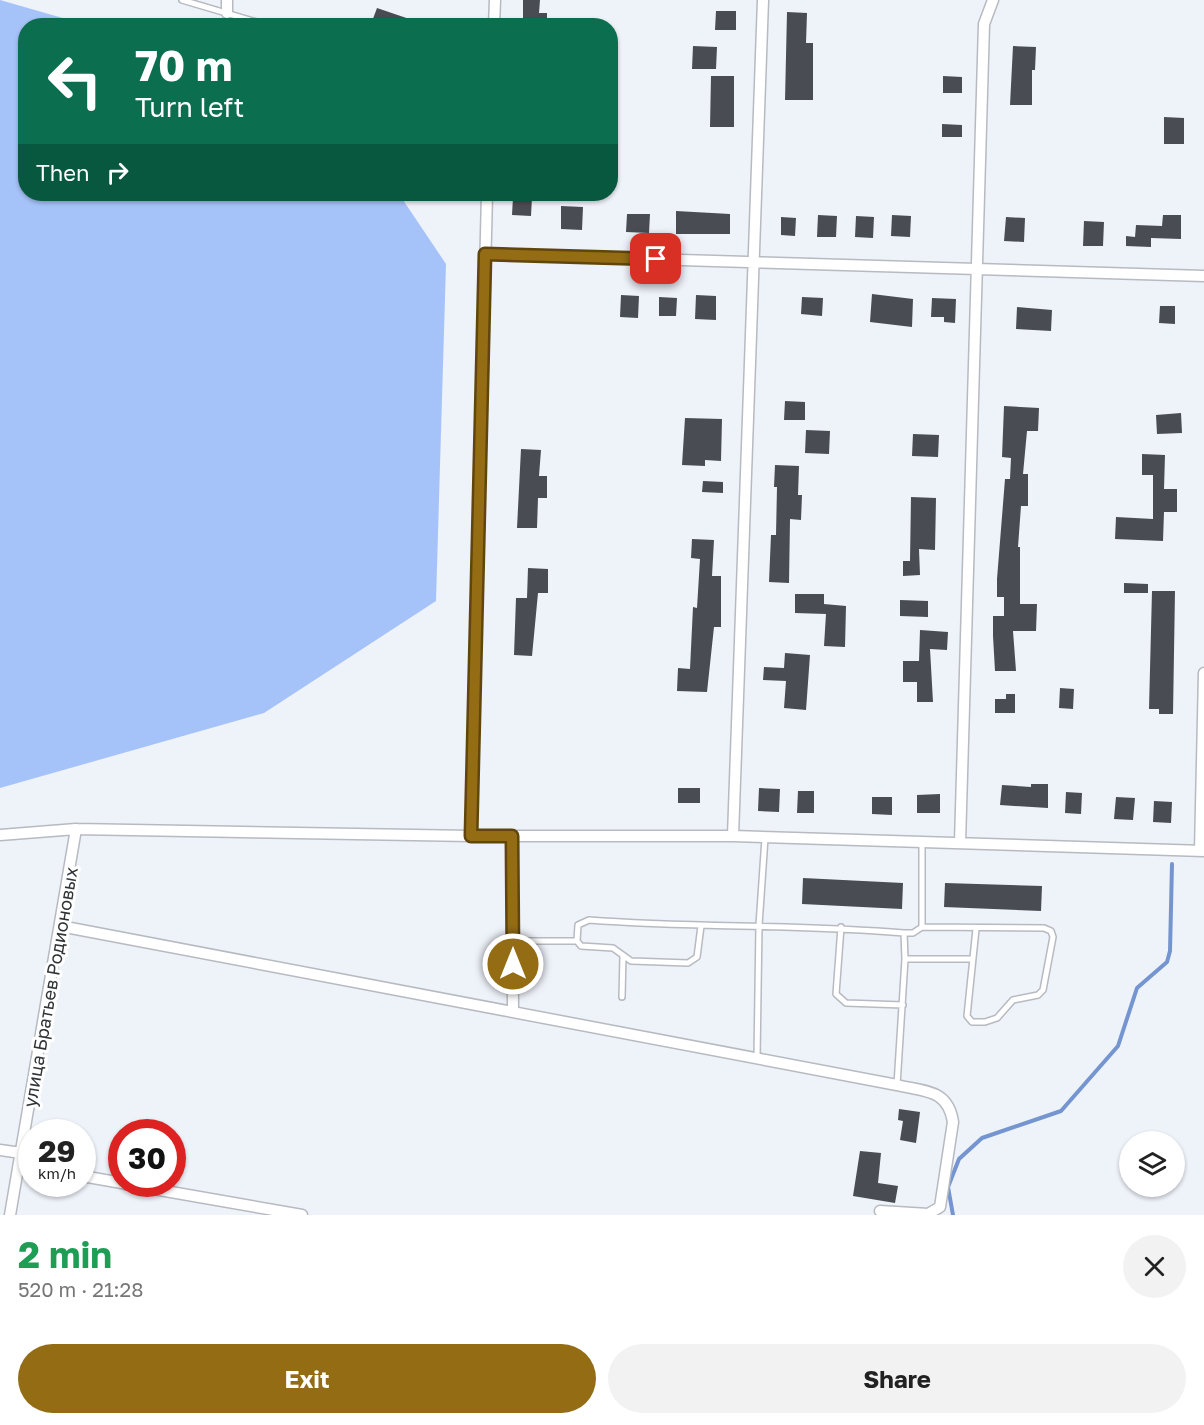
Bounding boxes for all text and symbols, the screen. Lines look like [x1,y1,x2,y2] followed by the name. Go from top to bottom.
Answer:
[135,40,232,90] text: 70 m
[36,42,114,120] icon: left
[135,91,244,123] text: Turn left
[101,156,134,189] icon: right
[36,159,89,186] text: Then
[630,233,681,284] pin
[639,242,672,275] icon: arrive
[18,865,82,1109] street label: улица Братьев Родионовых
[481,932,545,996] position arrow
[108,1119,186,1197] speed limit sign: 30
[1119,1131,1185,1197] map controls
[1119,1131,1185,1197] button: layers
[38,1133,76,1169] text: 29
[38,1164,76,1182] text: km/h
[18,1233,112,1276] text: 2 min
[1123,1235,1186,1298] button: close
[18,1277,143,1301] text: 520 m · 21:28
[18,1344,596,1413] button: Exit
[608,1344,1186,1413] button: Share

